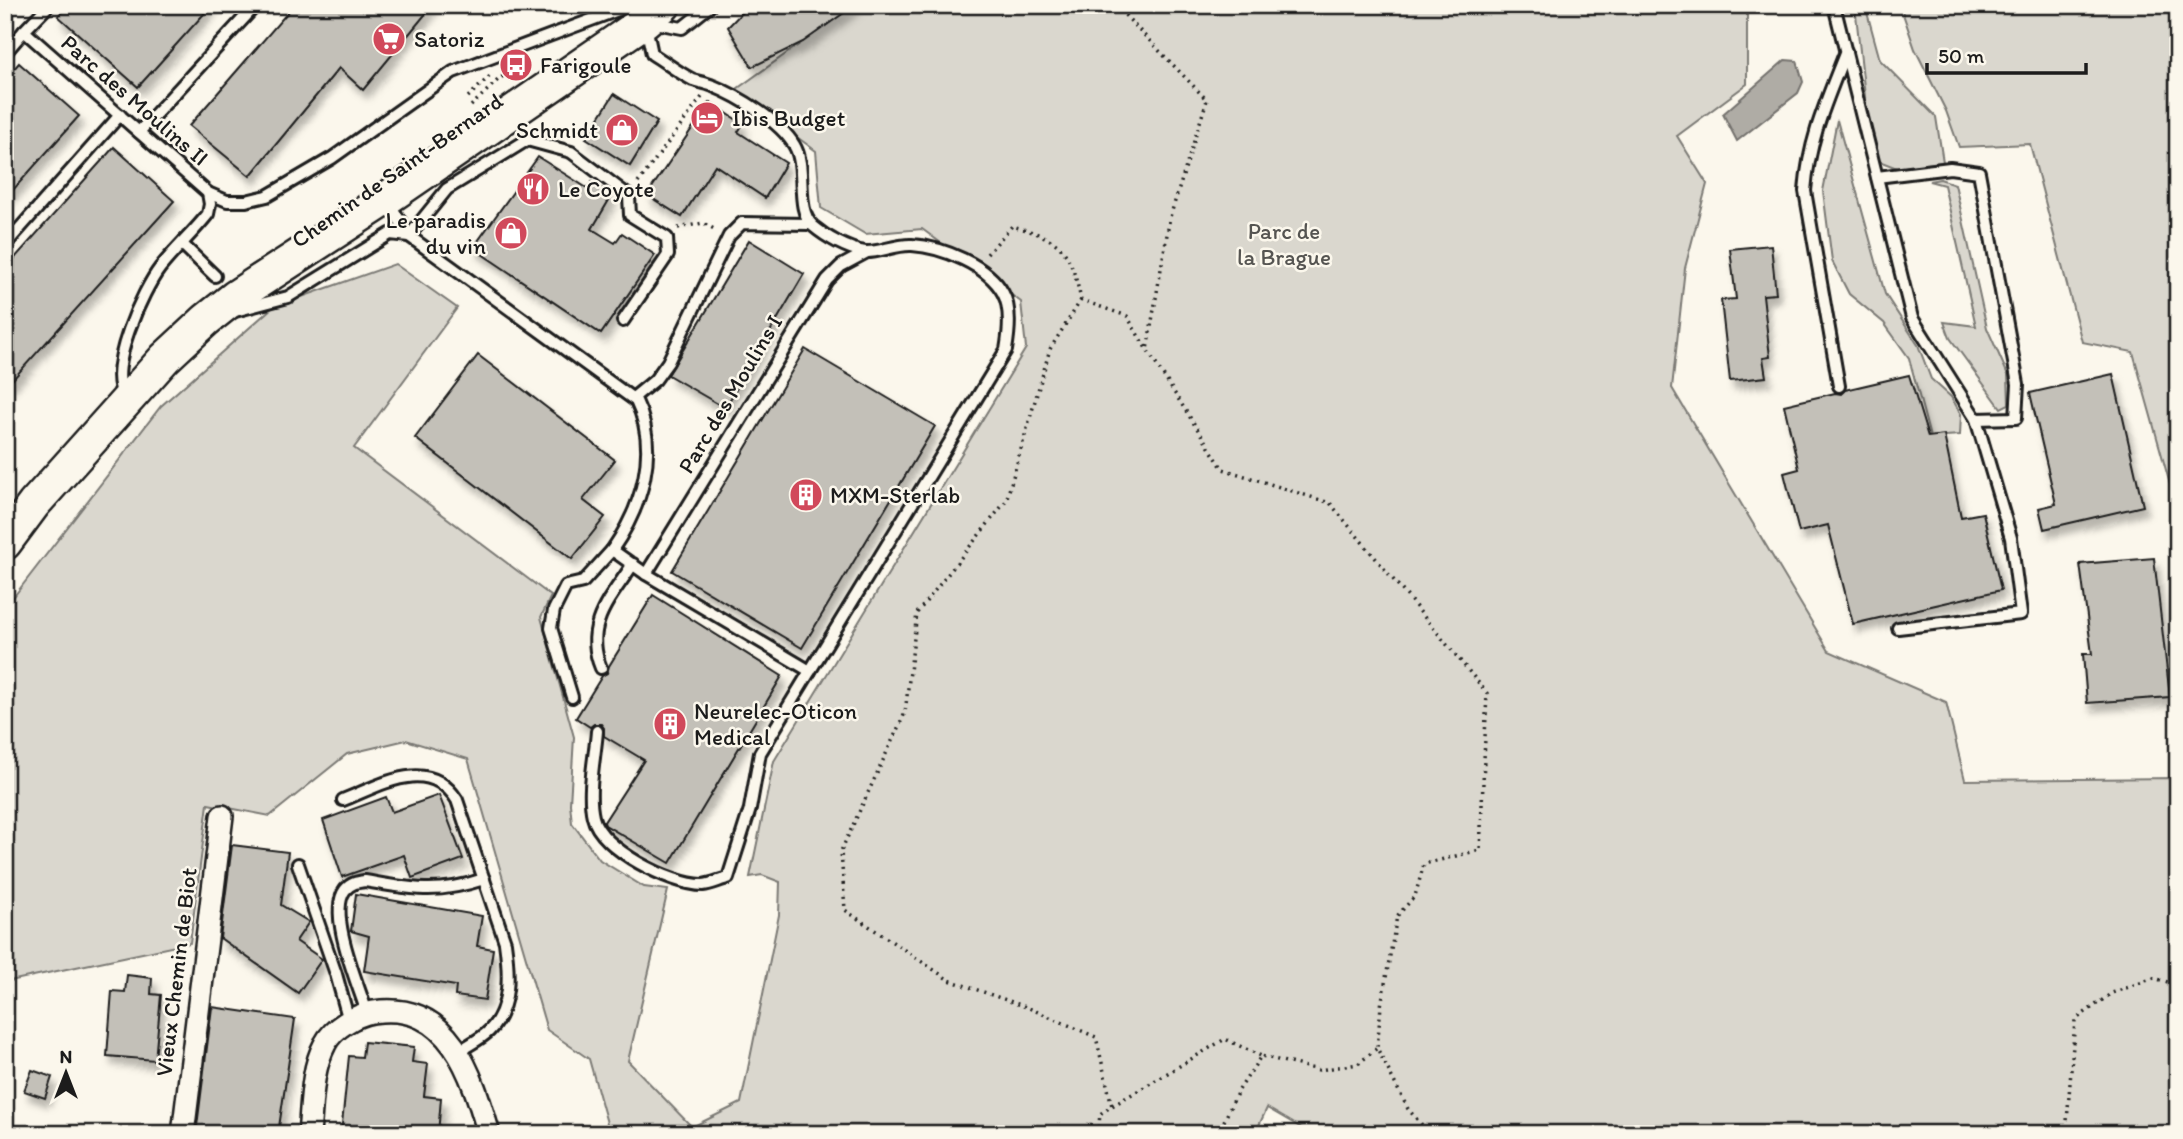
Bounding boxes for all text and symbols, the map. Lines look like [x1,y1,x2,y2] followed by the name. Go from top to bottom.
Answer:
[370,20,408,58] supermarket icon: Satoriz
[414,25,485,53] place label: Satoriz
[56,28,214,172] street label: Parc des Moulins II
[1927,32,2087,76] scale bar
[1938,43,1985,68] text: 50 m
[497,46,535,84] bus stop icon: Farigoule
[540,51,632,79] place label: Farigoule
[286,86,508,254] street label: Chemin de Saint-Bernard
[688,99,726,137] hotel icon: Ibis Budget
[732,104,846,132] place label: Ibis Budget
[603,111,641,149] shop icon: Schmidt
[516,116,598,144] place label: Schmidt
[514,170,552,208] restaurant icon: Le Coyote
[558,175,654,203] place label: Le Coyote
[386,206,486,260] place label: Le paradis du vin
[492,214,530,252] shop icon: Le paradis du vin
[1237,217,1331,271] park label: Parc de la Brague
[672,310,788,478] street label: Parc des Moulins I
[787,476,825,514] building icon: MXM-Sterlab
[830,481,960,509] place label: MXM-Sterlab
[694,697,857,751] place label: Neurelec-Oticon Medical
[651,705,689,743] building icon: Neurelec-Oticon Medical
[149,866,203,1078] street label: Vieux Chemin de Biot
[32,1038,102,1108] north arrow
[60,1045,72,1068] text: N

